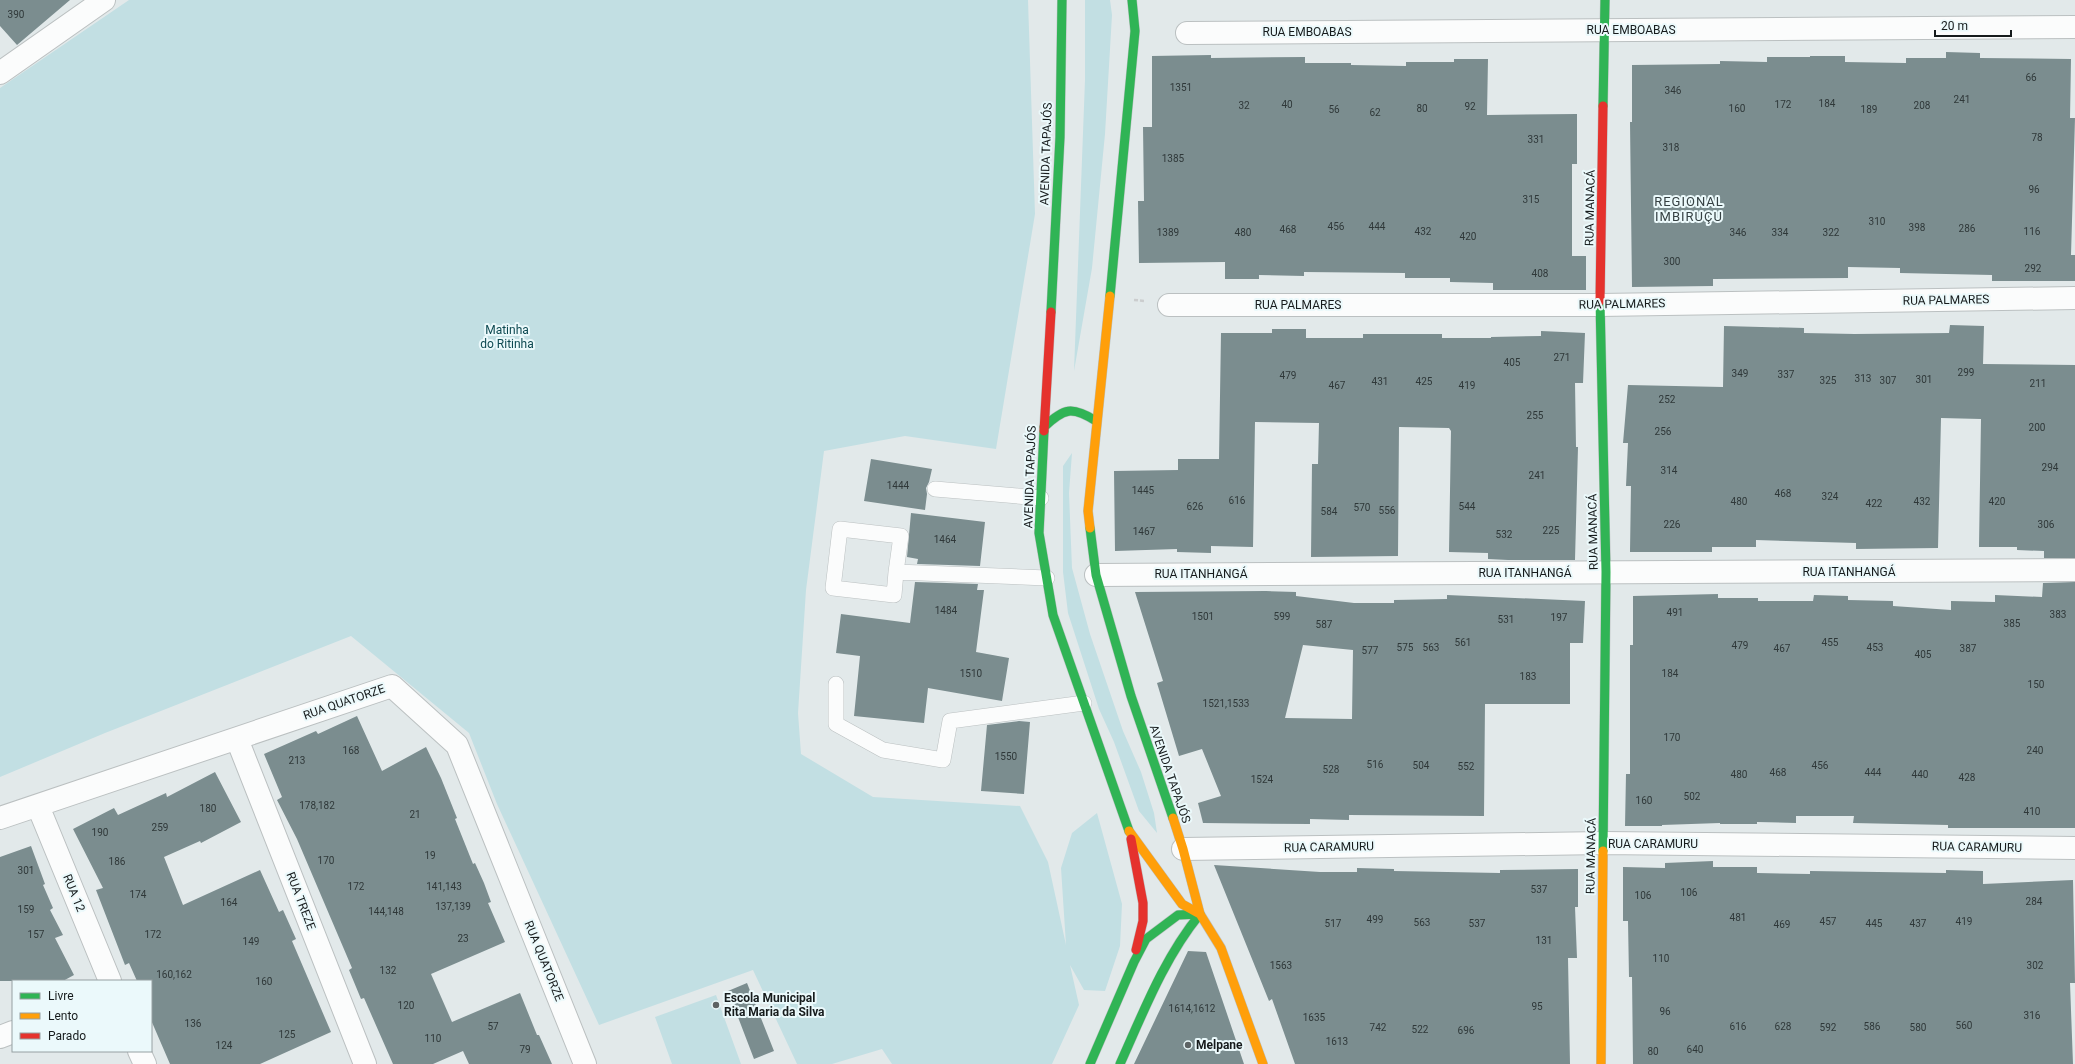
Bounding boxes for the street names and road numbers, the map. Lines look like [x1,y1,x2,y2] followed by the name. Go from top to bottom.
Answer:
[1586,23,1676,37] street label: RUA EMBOABAS
[1262,25,1352,39] street label: RUA EMBOABAS
[1036,102,1055,206] street label: AVENIDA TAPAJÓS
[1581,170,1598,246] street label: RUA MANACÁ
[1903,292,1989,308] street label: RUA PALMARES
[1579,296,1665,312] street label: RUA PALMARES
[1255,298,1341,312] street label: RUA PALMARES
[1020,425,1039,529] street label: AVENIDA TAPAJÓS
[1584,494,1601,570] street label: RUA MANACÁ
[1802,564,1896,579] street label: RUA ITANHANGÁ
[1478,565,1572,580] street label: RUA ITANHANGÁ
[1154,566,1248,581] street label: RUA ITANHANGÁ
[301,681,387,723] street label: RUA QUATORZE
[1147,723,1194,825] street label: AVENIDA TAPAJÓS
[1582,818,1599,894] street label: RUA MANACÁ
[1608,837,1698,851] street label: RUA CARAMURU
[1284,839,1374,855] street label: RUA CARAMURU
[1932,839,2022,855] street label: RUA CARAMURU
[284,870,319,932] street label: RUA TREZE
[60,872,88,914] street label: RUA 12
[521,919,567,1003] street label: RUA QUATORZE

